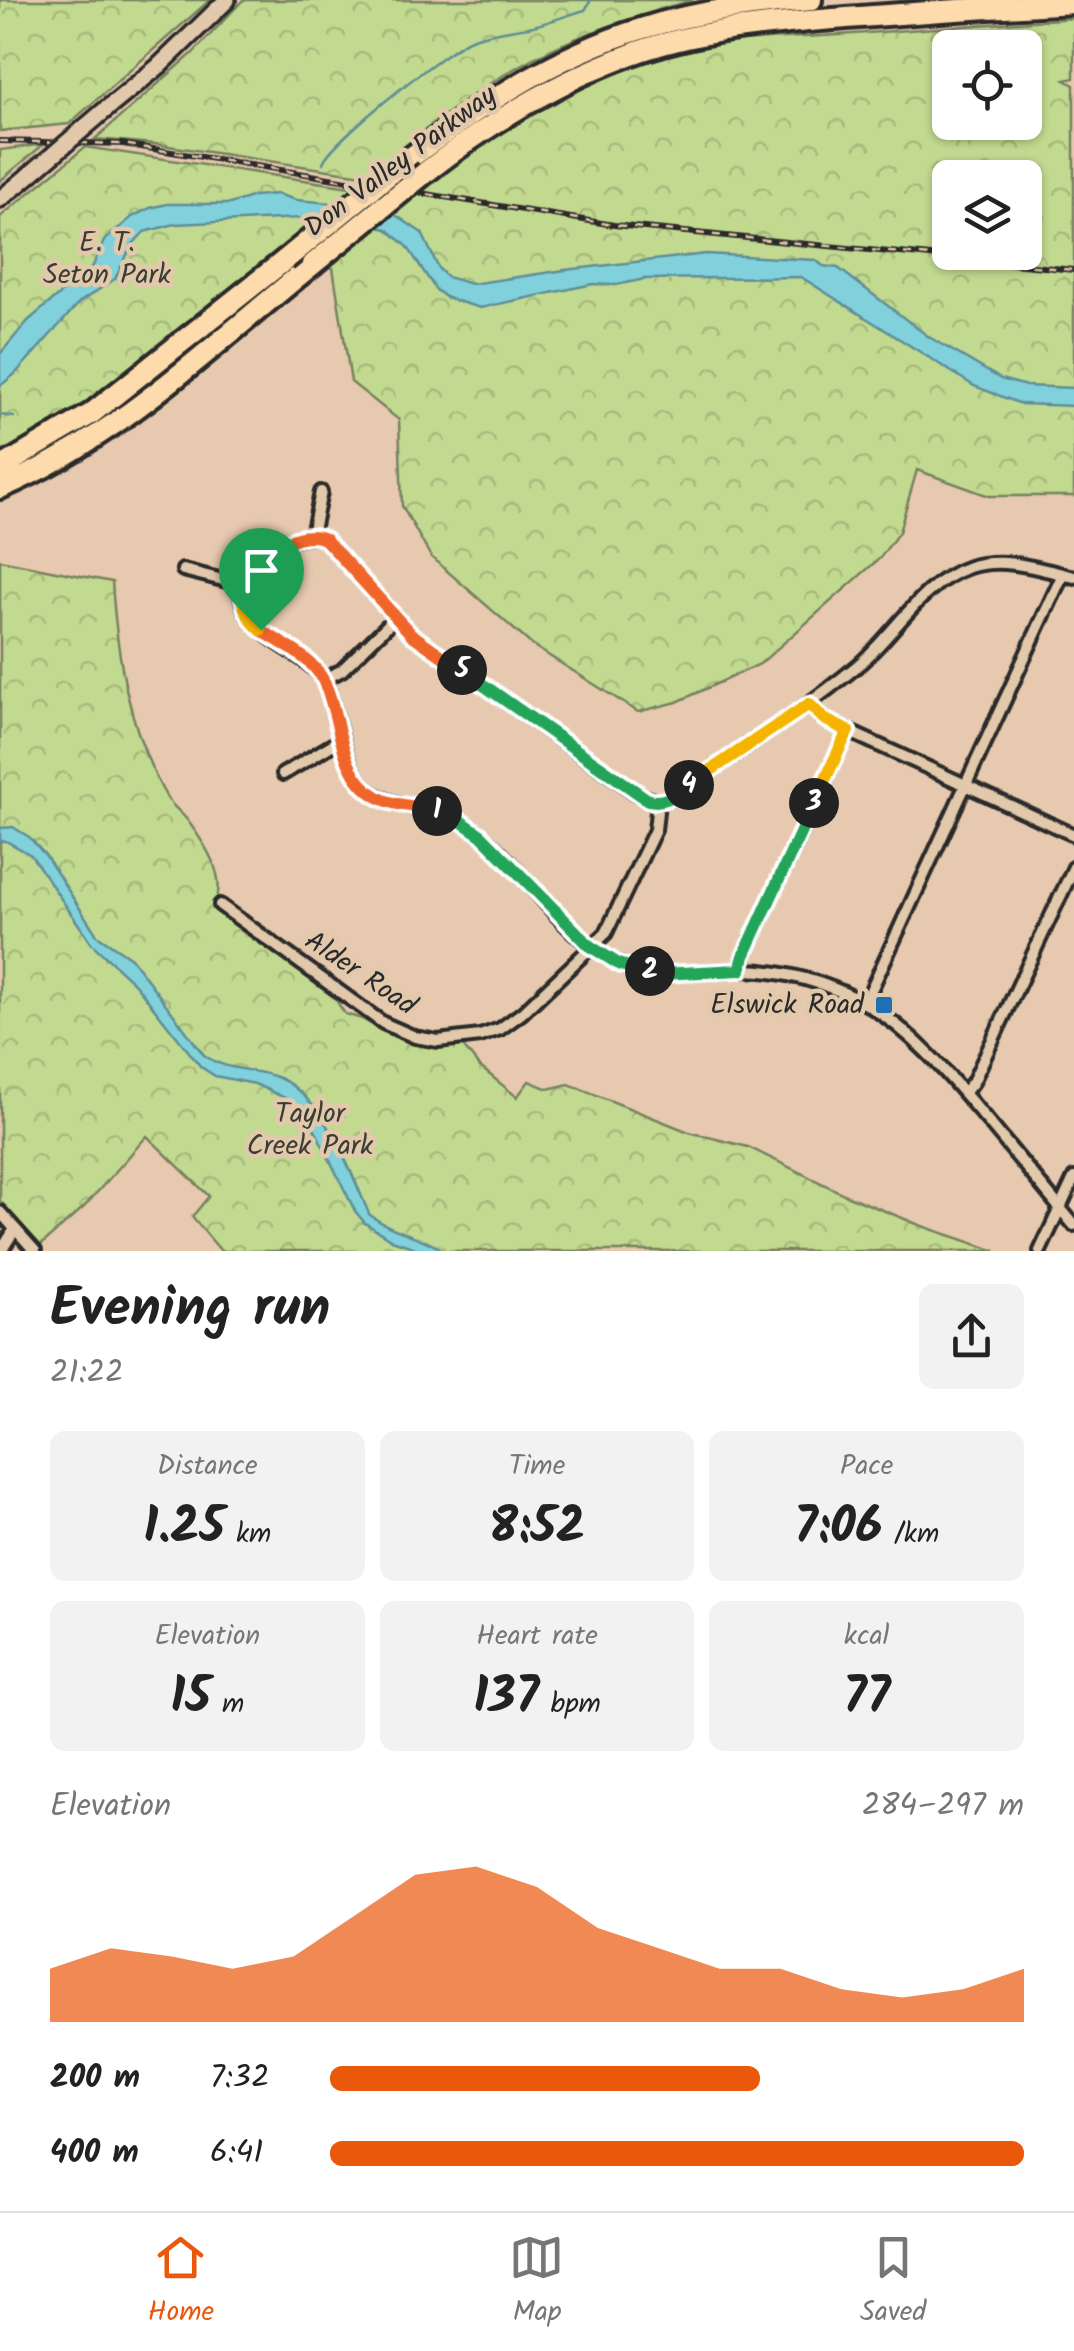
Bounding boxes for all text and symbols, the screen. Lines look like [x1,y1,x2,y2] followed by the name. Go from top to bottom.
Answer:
[932,30,1042,270] map controls
[932,30,1042,140] button: locate
[295,74,508,250] street label: Don Valley Parkway
[932,160,1042,270] button: layers
[43,221,172,298] park label: E. T. Seton Park
[219,528,304,631] pin
[234,543,289,598] icon: arrive
[437,645,487,695] pin: 5
[455,647,469,692] text: 5
[664,760,714,810] pin: 4
[681,762,697,807] text: 4
[789,778,839,828] pin: 3
[806,780,822,825] text: 3
[412,786,462,836] pin: 1
[433,788,441,833] text: 1
[295,920,426,1029] street label: Alder Road
[625,946,675,996] pin: 2
[642,948,658,993] text: 2
[710,983,865,1028] place label: Elswick Road
[873,994,895,1016] marker: Elswick Road
[247,1092,374,1169] park label: Taylor Creek Park
[50,1267,330,1354] text: Evening run
[919,1284,1024,1389] button: share
[50,1348,124,1399] text: 21:22
[157,1444,258,1489] text: Distance
[509,1444,565,1489] text: Time
[840,1444,893,1489] text: Pace
[143,1489,225,1569] text: 1.25
[489,1489,585,1569] text: 8:52
[794,1489,883,1569] text: 7:06
[225,1512,271,1557] text: km
[883,1512,939,1557] text: /km
[154,1614,260,1659] text: Elevation
[476,1614,598,1659] text: Heart rate
[844,1614,889,1659] text: kcal
[170,1659,211,1739] text: 15
[473,1659,539,1739] text: 137
[843,1659,890,1739] text: 77
[211,1682,244,1727] text: m
[539,1682,601,1727] text: bpm
[50,1781,171,1832] text: Elevation
[862,1781,1024,1832] text: 284–297 m
[50,2053,140,2104] text: 200 m
[210,2053,270,2104] text: 7:32
[50,2128,139,2179] text: 400 m
[210,2128,263,2179] text: 6:41
[148,2230,214,2335] tab: Home
[509,2230,564,2335] tab: Map
[860,2230,926,2335] tab: Saved

